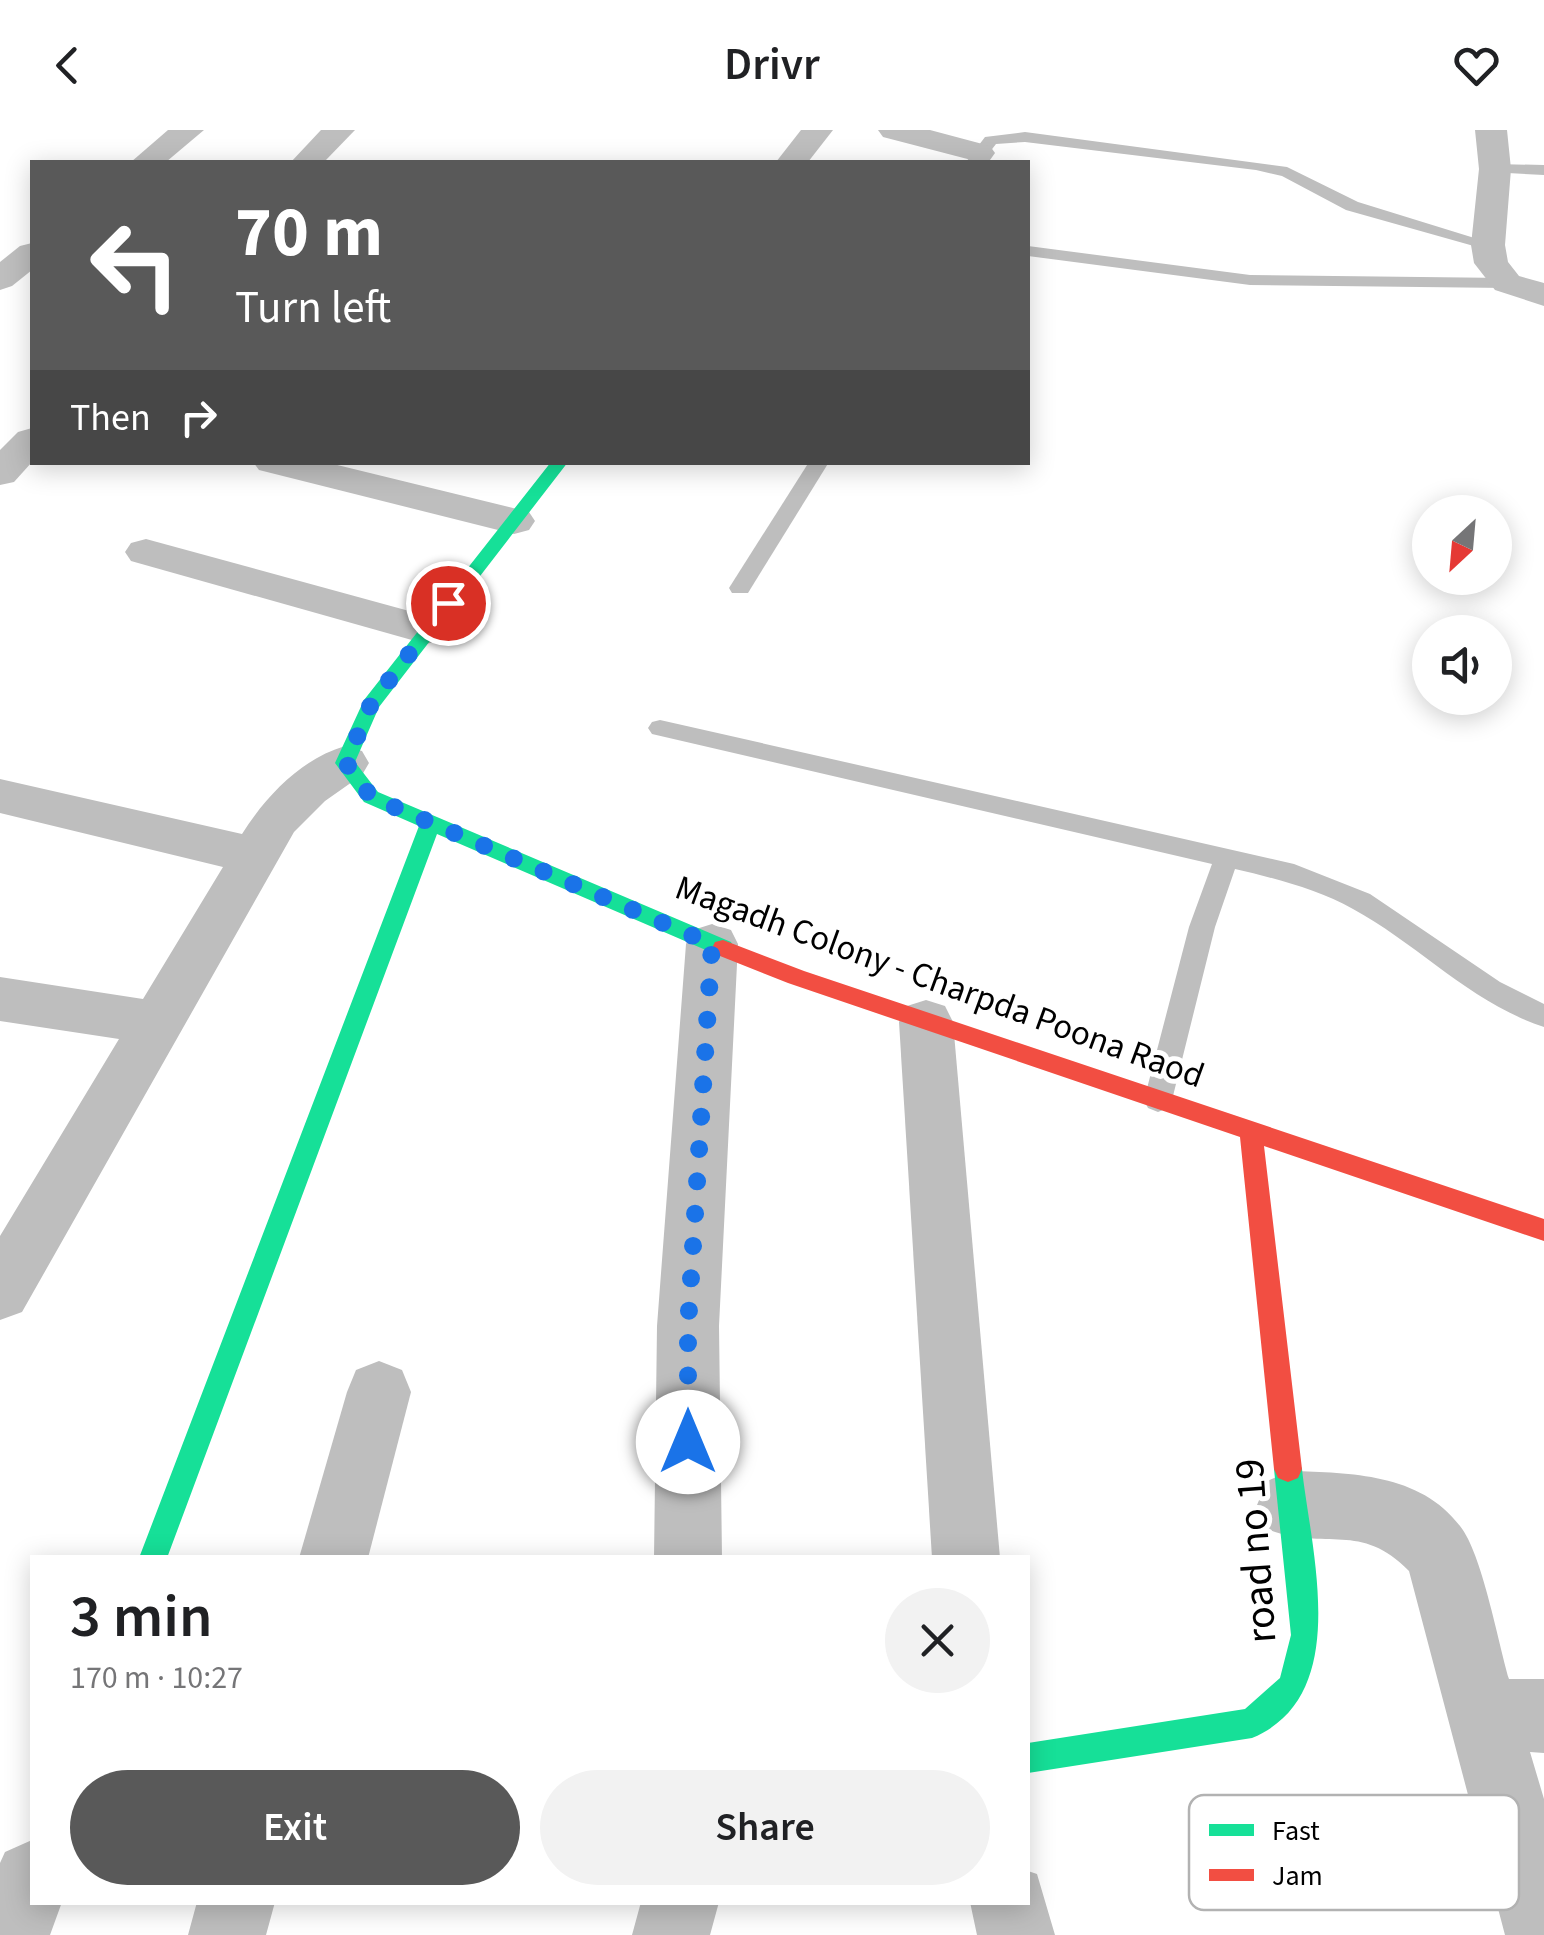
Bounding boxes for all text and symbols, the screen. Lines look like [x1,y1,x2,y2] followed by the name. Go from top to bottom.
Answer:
[724,33,820,97] text: Drivr
[40,38,95,93] icon: back
[1449,38,1504,93] icon: heart
[235,183,383,283] text: 70 m
[70,200,200,330] icon: left
[235,276,391,340] text: Turn left
[171,390,226,445] icon: right
[70,391,151,445] text: Then
[1412,495,1512,595] north arrow
[1412,495,1512,715] map controls
[406,561,491,646] pin
[421,576,476,631] icon: arrive
[1412,615,1512,715] button: sound
[668,863,1211,1101] street label: Magadh Colony - Charpda Poona Raod
[636,1390,740,1494] position arrow
[1220,1456,1292,1645] street label: road no 19
[70,1575,213,1660] text: 3 min
[885,1588,990,1693] button: close
[70,1655,243,1701] text: 170 m · 10:27
[70,1770,520,1885] button: Exit
[540,1770,990,1885] button: Share
[1189,1795,1519,1910] legend
[1272,1811,1320,1851] text: Fast
[1272,1856,1323,1896] text: Jam

